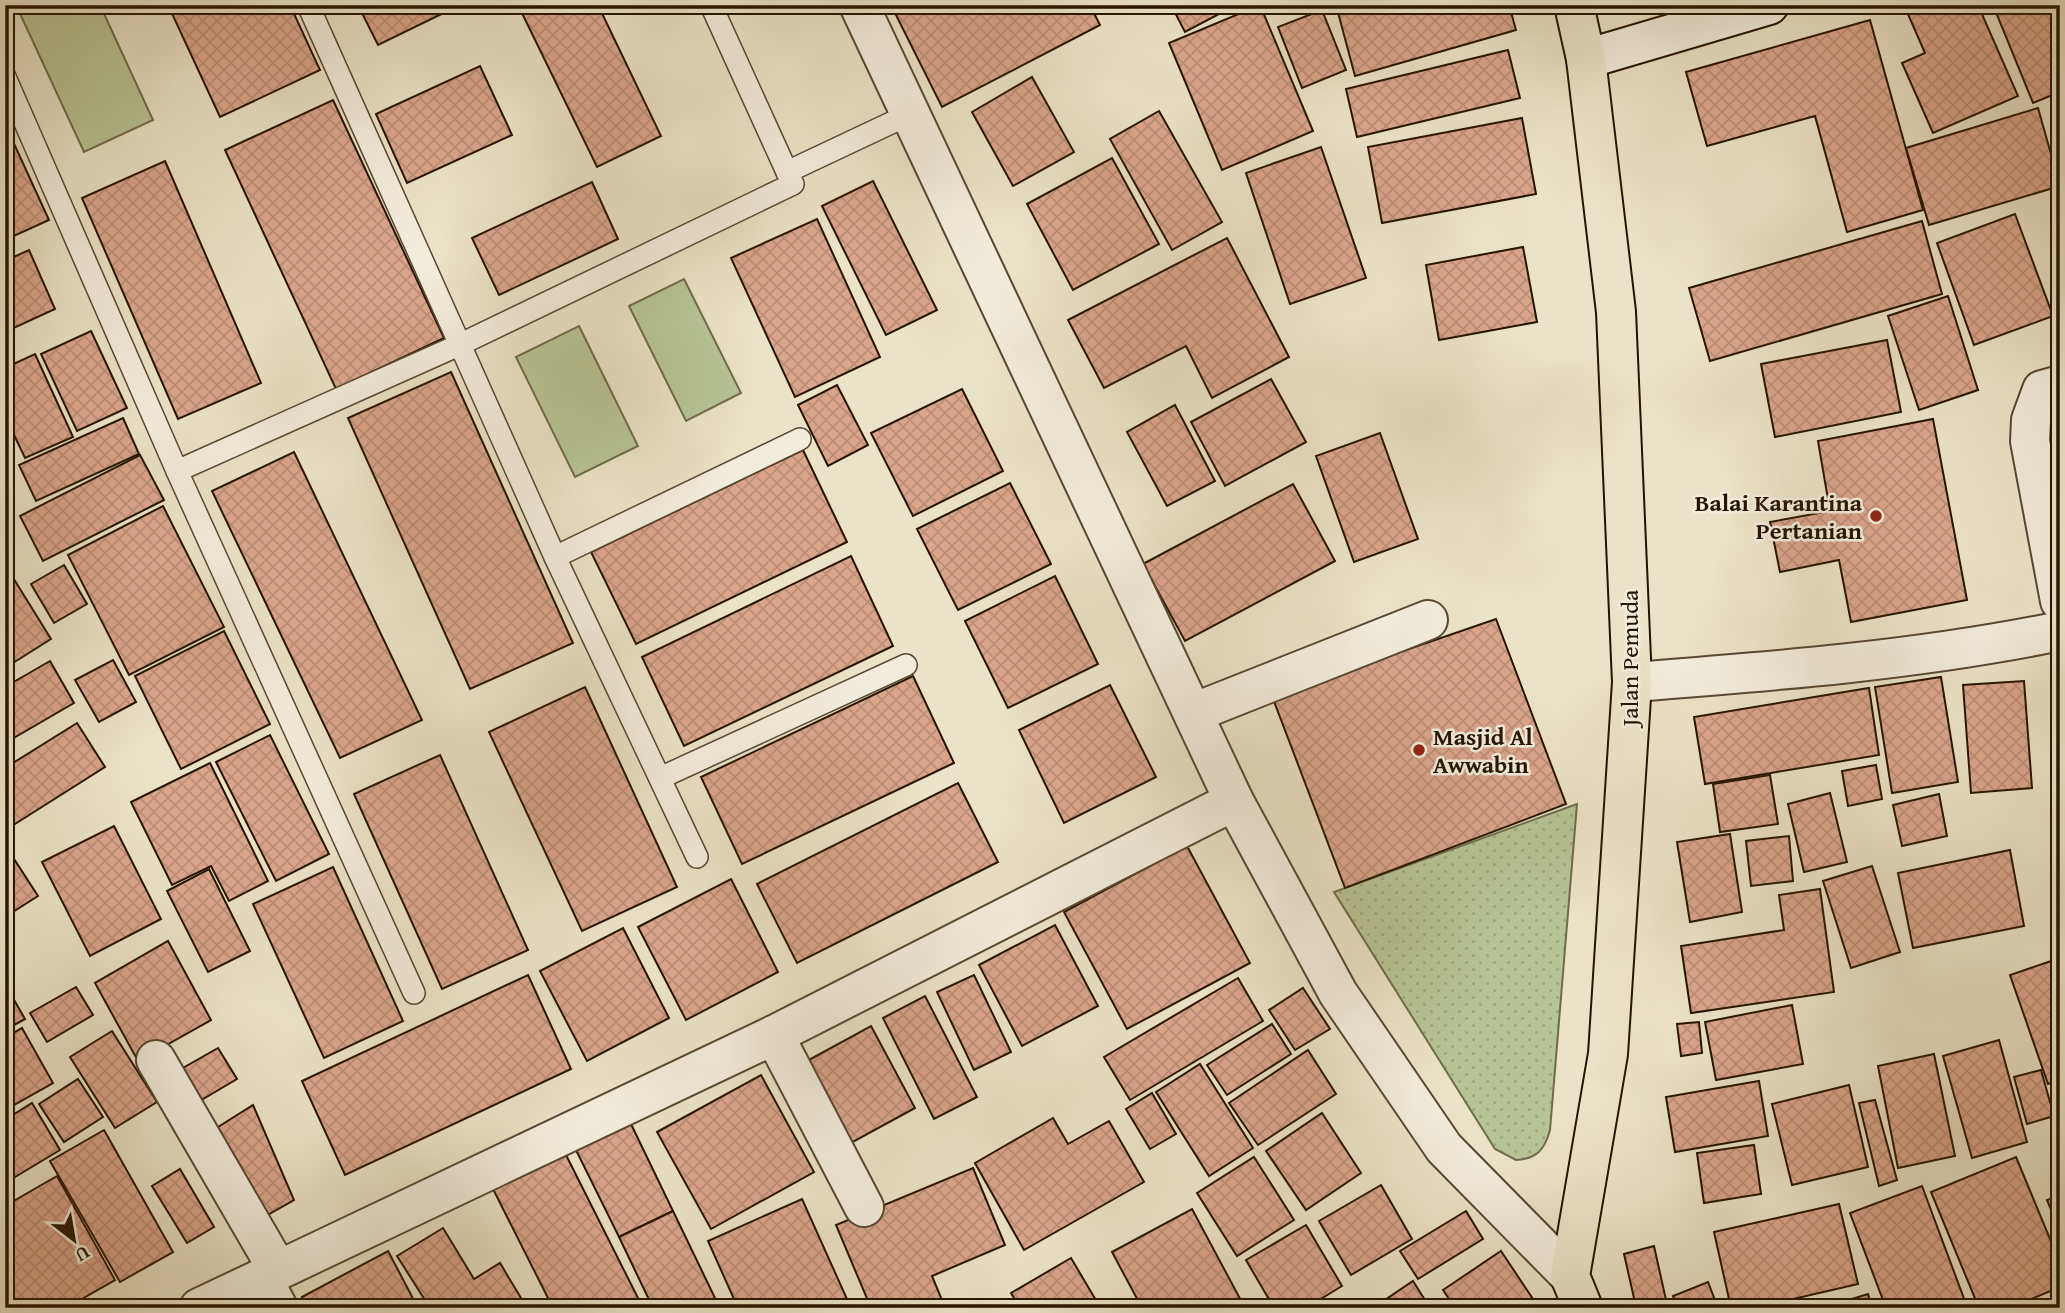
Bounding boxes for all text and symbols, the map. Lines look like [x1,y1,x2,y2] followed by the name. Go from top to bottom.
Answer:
[1695,485,1863,548] place label: Balai Karantina Pertanian
[1868,508,1884,524] marker: Balai Karantina Pertanian
[1612,589,1647,729] street label: Jalan Pemuda
[1433,719,1533,782] place label: Masjid Al Awwabin
[1411,742,1427,758] marker: Masjid Al Awwabin
[38,1204,108,1274] north arrow
[70,1239,95,1270] text: U

